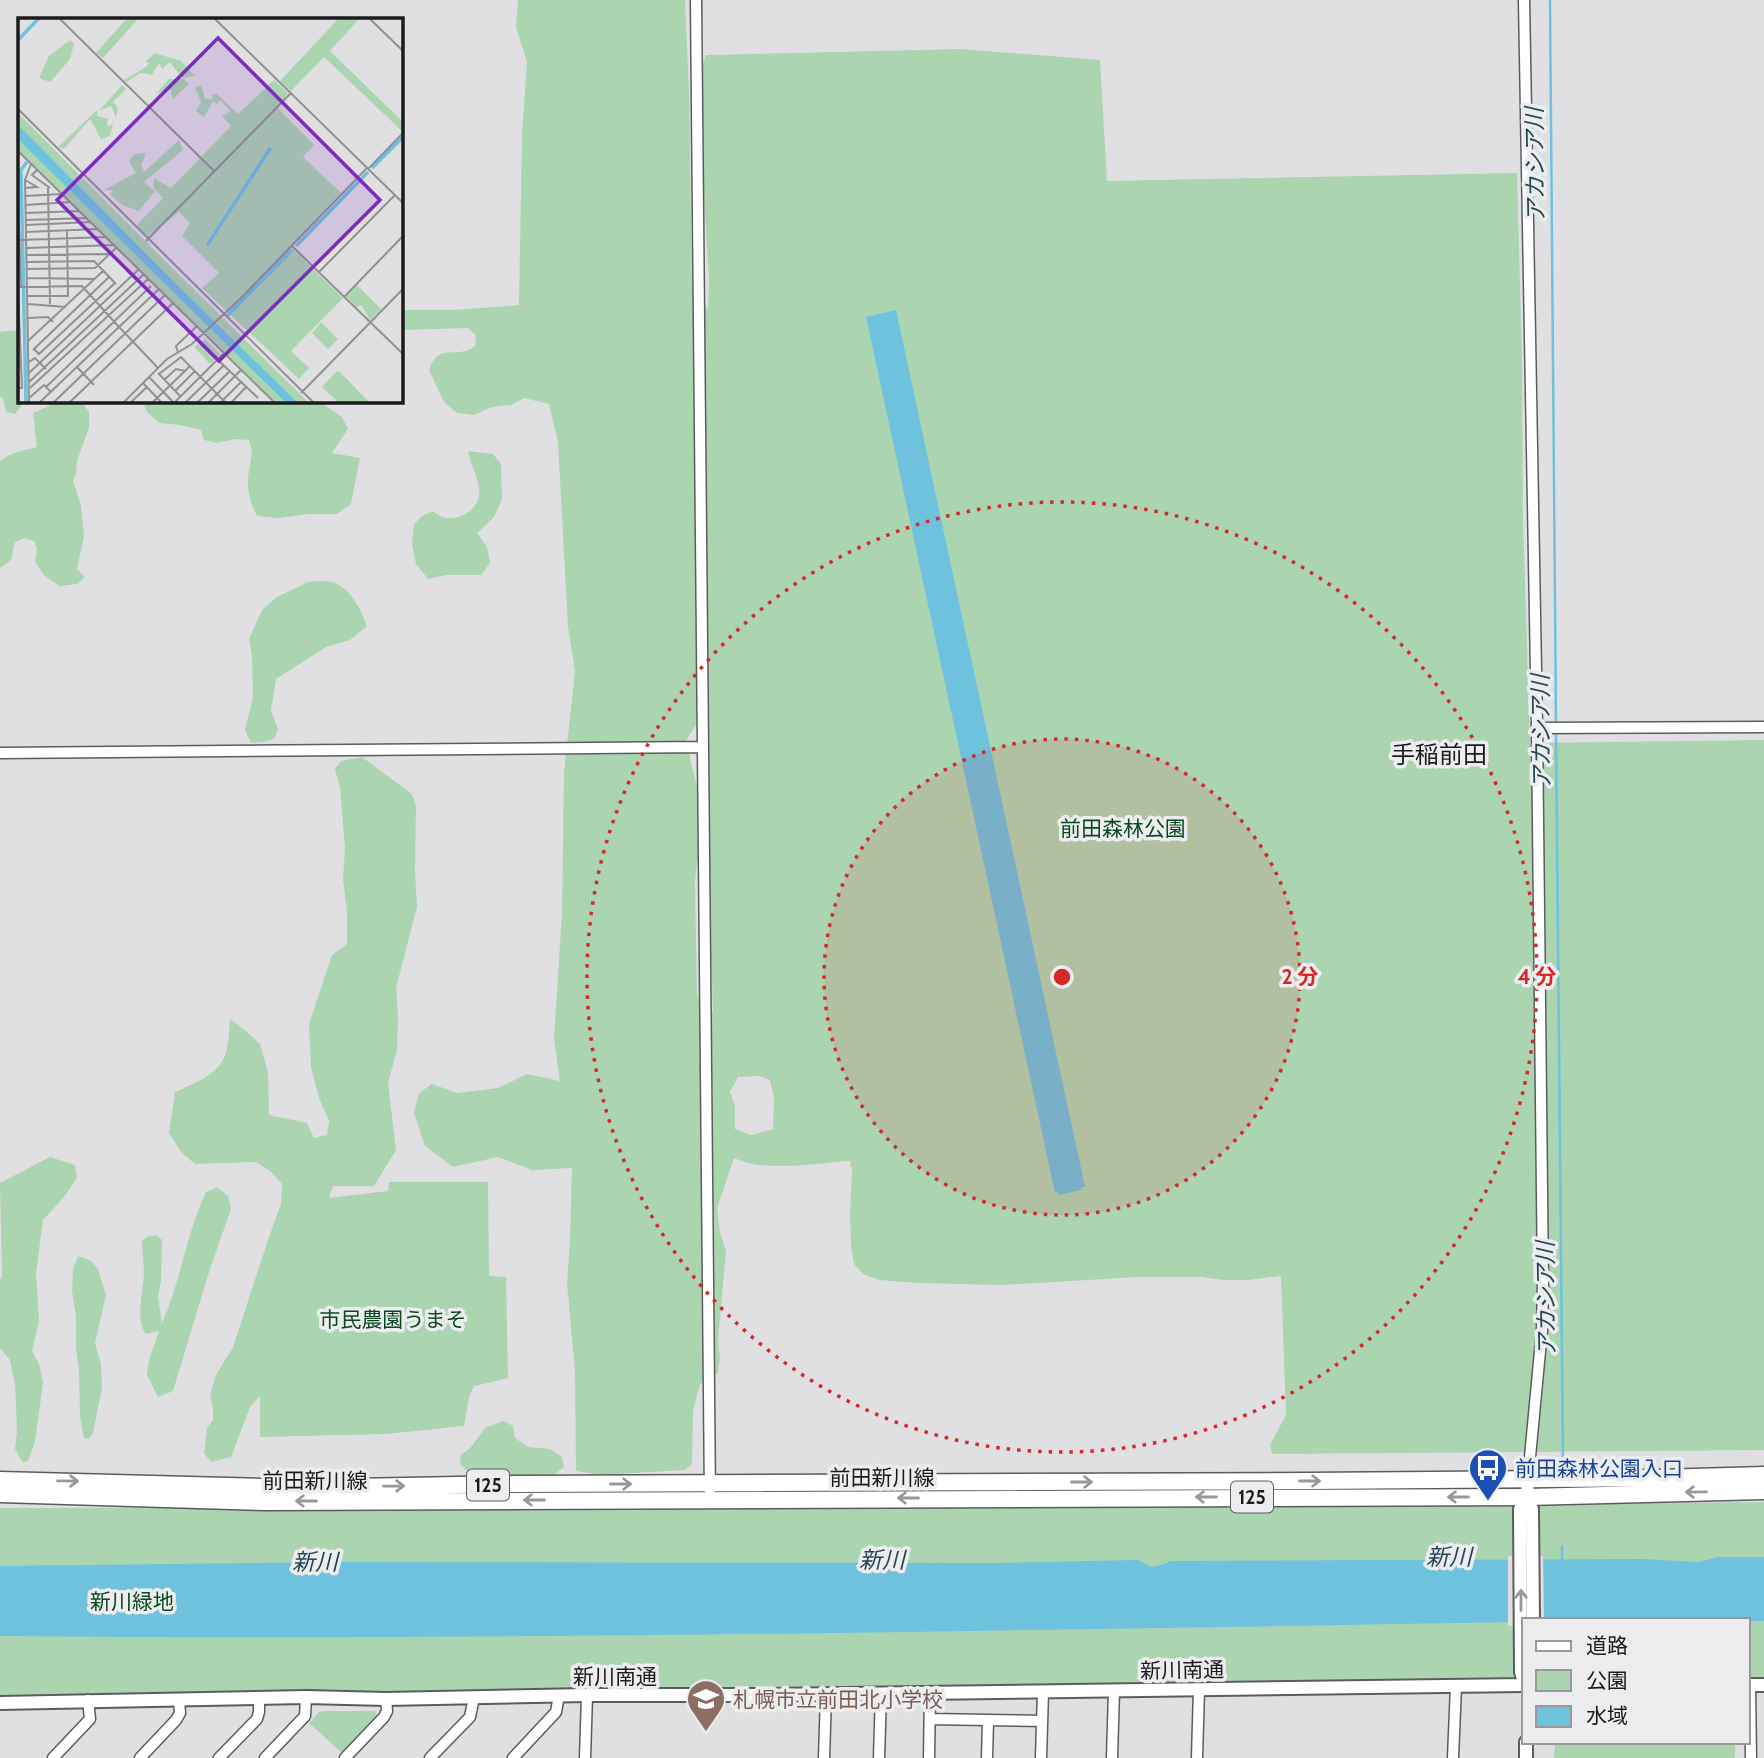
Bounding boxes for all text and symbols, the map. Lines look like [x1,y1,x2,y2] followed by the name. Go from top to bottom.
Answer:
[18,18,402,402] inset map
[1520,104,1550,223] water label: アカシア川
[1526,671,1556,790] water label: アカシア川
[1391,740,1487,769] district label: 手稲前田
[1060,816,1186,841] park label: 前田森林公園
[1282,964,1318,989] text: 2 分
[1518,964,1556,989] text: 4 分
[1050,965,1074,989] centre of rings
[1531,1238,1561,1357] water label: アカシア川
[320,1307,467,1332] park label: 市民農園うまそ
[1467,1447,1509,1502] bus stop icon: 前田森林公園入口
[1515,1456,1683,1481] place label: 前田森林公園入口
[830,1465,935,1490] street label: 前田新川線
[263,1468,368,1493] street label: 前田新川線
[467,1470,509,1500] road number: 125
[1298,1474,1321,1488] one-way arrow
[56,1475,79,1488] one-way arrow
[1071,1475,1094,1489] one-way arrow
[609,1477,632,1491] one-way arrow
[382,1479,405,1493] one-way arrow
[1231,1482,1273,1512] road number: 125
[1685,1485,1708,1499] one-way arrow
[1195,1490,1218,1504] one-way arrow
[1447,1490,1470,1504] one-way arrow
[897,1491,920,1505] one-way arrow
[522,1493,545,1507] one-way arrow
[295,1495,318,1508] one-way arrow
[1426,1543,1475,1571] water label: 新川
[859,1546,908,1574] water label: 新川
[292,1548,341,1576] water label: 新川
[90,1589,174,1614] park label: 新川緑地
[1514,1589,1528,1612] one-way arrow
[1522,1618,1750,1744] legend
[1586,1633,1628,1658] text: 道路
[1140,1657,1224,1683] street label: 新川南通
[573,1664,657,1689] street label: 新川南通
[1586,1668,1628,1693] text: 公園
[685,1678,727,1733] school or university icon: 札幌市立前田北小学校
[733,1687,943,1712] place label: 札幌市立前田北小学校
[1586,1703,1628,1728] text: 水域

